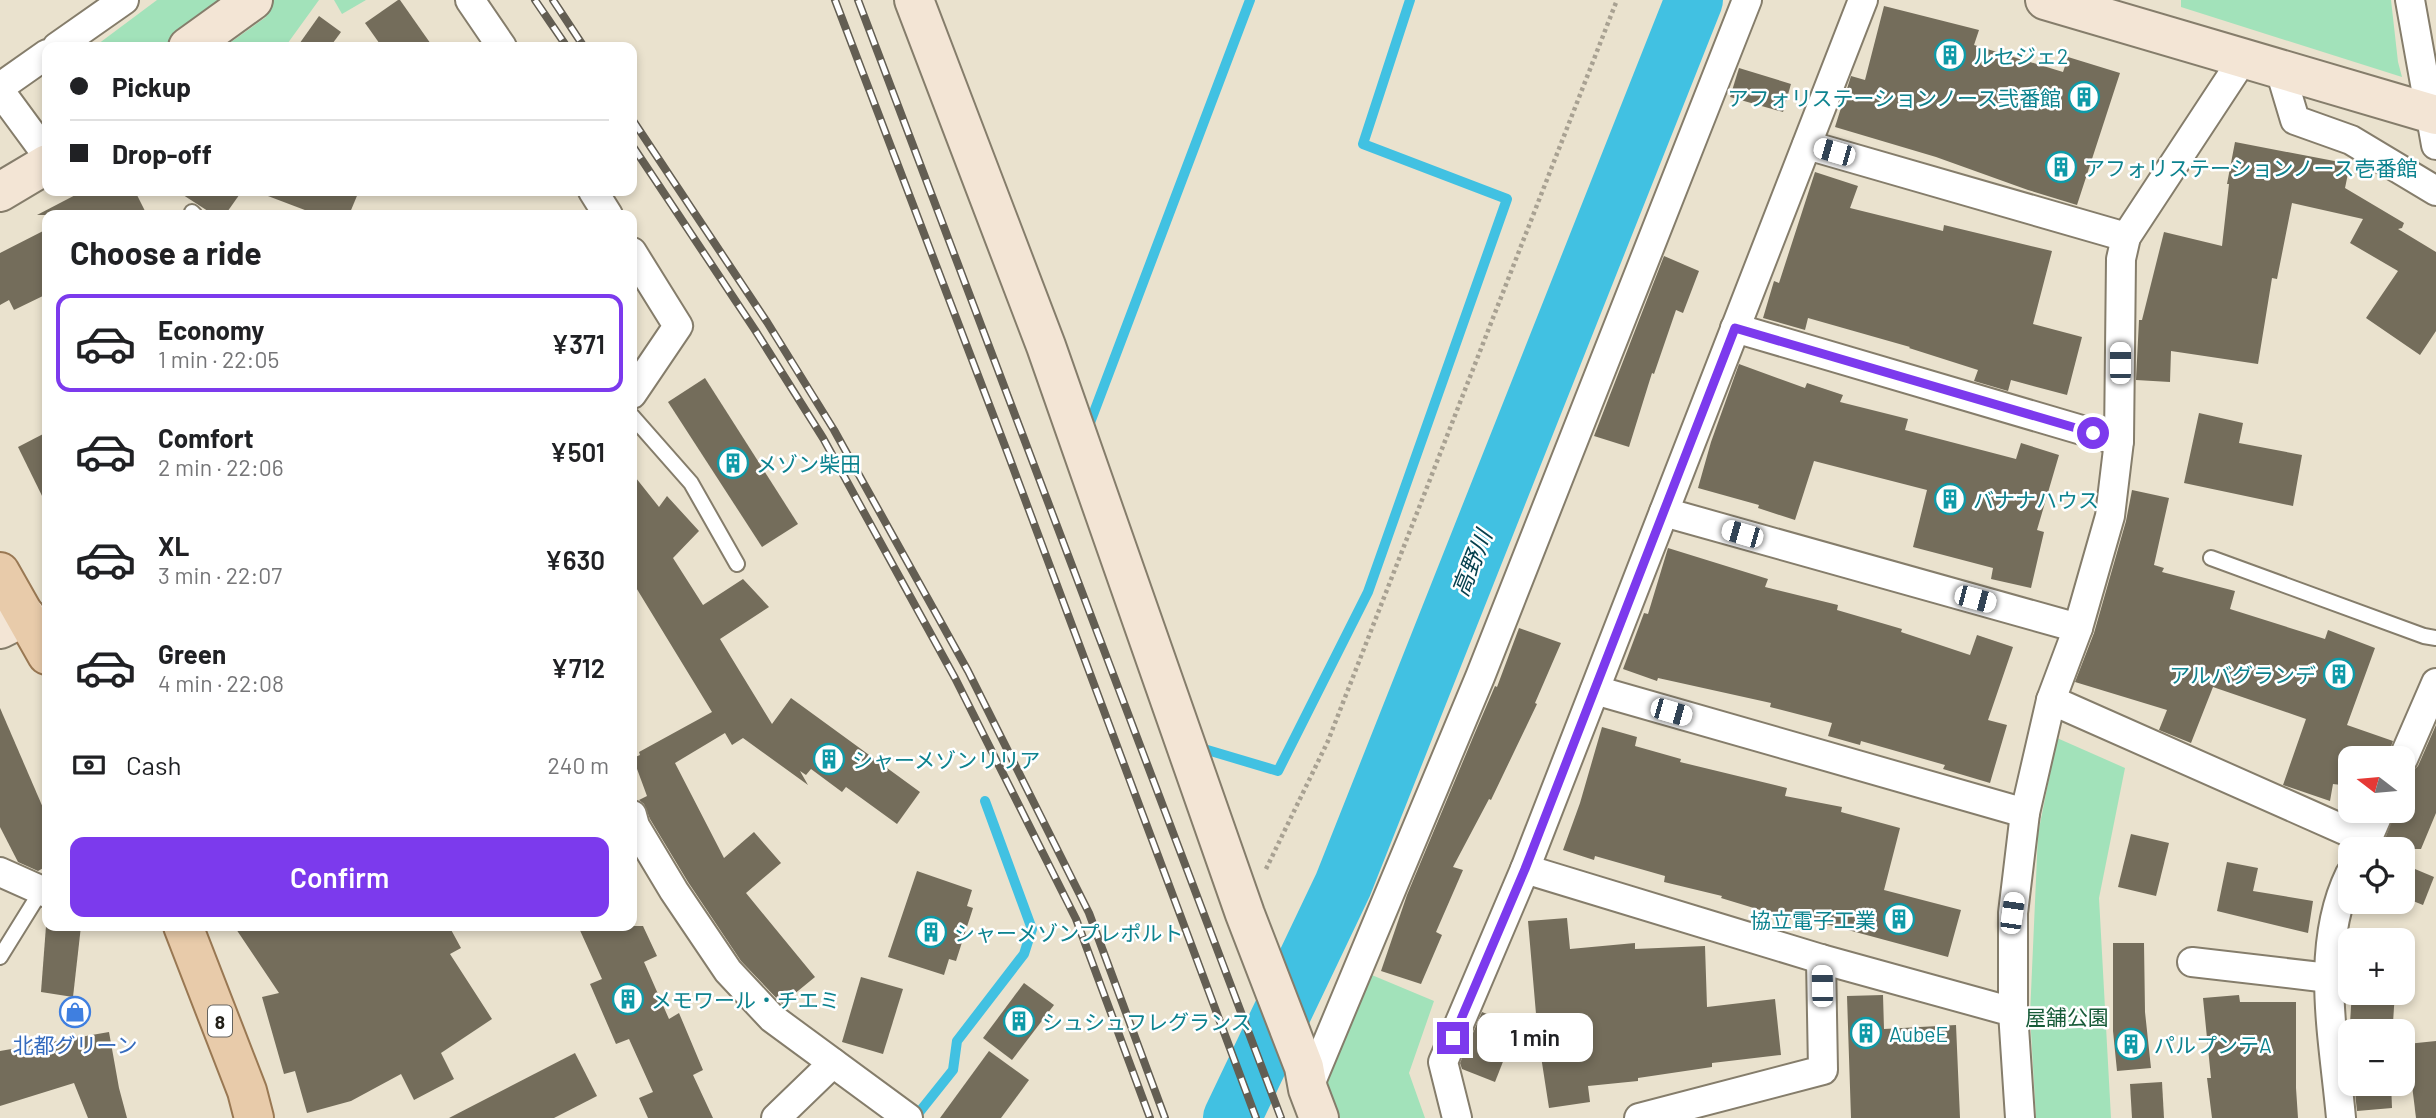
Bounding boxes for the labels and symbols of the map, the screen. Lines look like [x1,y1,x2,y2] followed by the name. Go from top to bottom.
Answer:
[1933,38,1967,72] building icon: ルセジェ2
[1973,43,2068,68] place label: ルセジェ2
[2067,80,2101,114] building icon: アフォリステーションノース弐番館
[1728,85,2061,110] place label: アフォリステーションノース弐番館
[1811,136,1858,168] car
[2044,150,2078,184] building icon: アフォリステーションノース壱番館
[2084,155,2417,180] place label: アフォリステーションノース壱番館
[2110,342,2131,384] car
[2077,417,2109,449] route start
[716,446,750,480] building icon: メゾン柴田
[756,451,861,476] place label: メゾン柴田
[1933,482,1967,516] building icon: バナナハウス
[1973,487,2099,512] place label: バナナハウス
[1719,518,1766,550] car
[1445,523,1498,600] water label: 高野川
[1952,583,1999,615] car
[2322,657,2356,691] building icon: アルバグランデ
[2169,662,2316,687] place label: アルバグランデ
[1648,696,1695,728] car
[812,742,846,776] building icon: シャーメゾンリリア
[2338,746,2415,822] north arrow
[852,747,1040,772] place label: シャーメゾンリリア
[1999,891,2026,935] car
[1882,902,1916,936] building icon: 協立電子工業
[1750,907,1876,932] place label: 協立電子工業
[914,915,948,949] building icon: シャーメゾンプレポルト
[954,920,1184,945] place label: シャーメゾンプレポルト
[1812,965,1833,1007] car
[611,982,645,1016] building icon: メモワール・チエミ
[651,987,840,1012] place label: メモワール・チエミ
[58,995,92,1029] shop icon: 北都グリーン
[1002,1004,1036,1038] building icon: シュシュフレグランス
[2025,1004,2109,1029] park label: 屋舗公園
[208,1006,232,1036] road number: 8
[1042,1009,1252,1034] place label: シュシュフレグランス
[1478,1014,1593,1062] callout: 1 min
[1849,1016,1883,1050] building icon: AubeE
[1889,1021,1948,1046] place label: AubeE
[1437,1022,1469,1054] route end
[2114,1027,2148,1061] building icon: パルプンテA
[13,1032,137,1057] place label: 北都グリーン
[2154,1032,2272,1057] place label: パルプンテA

